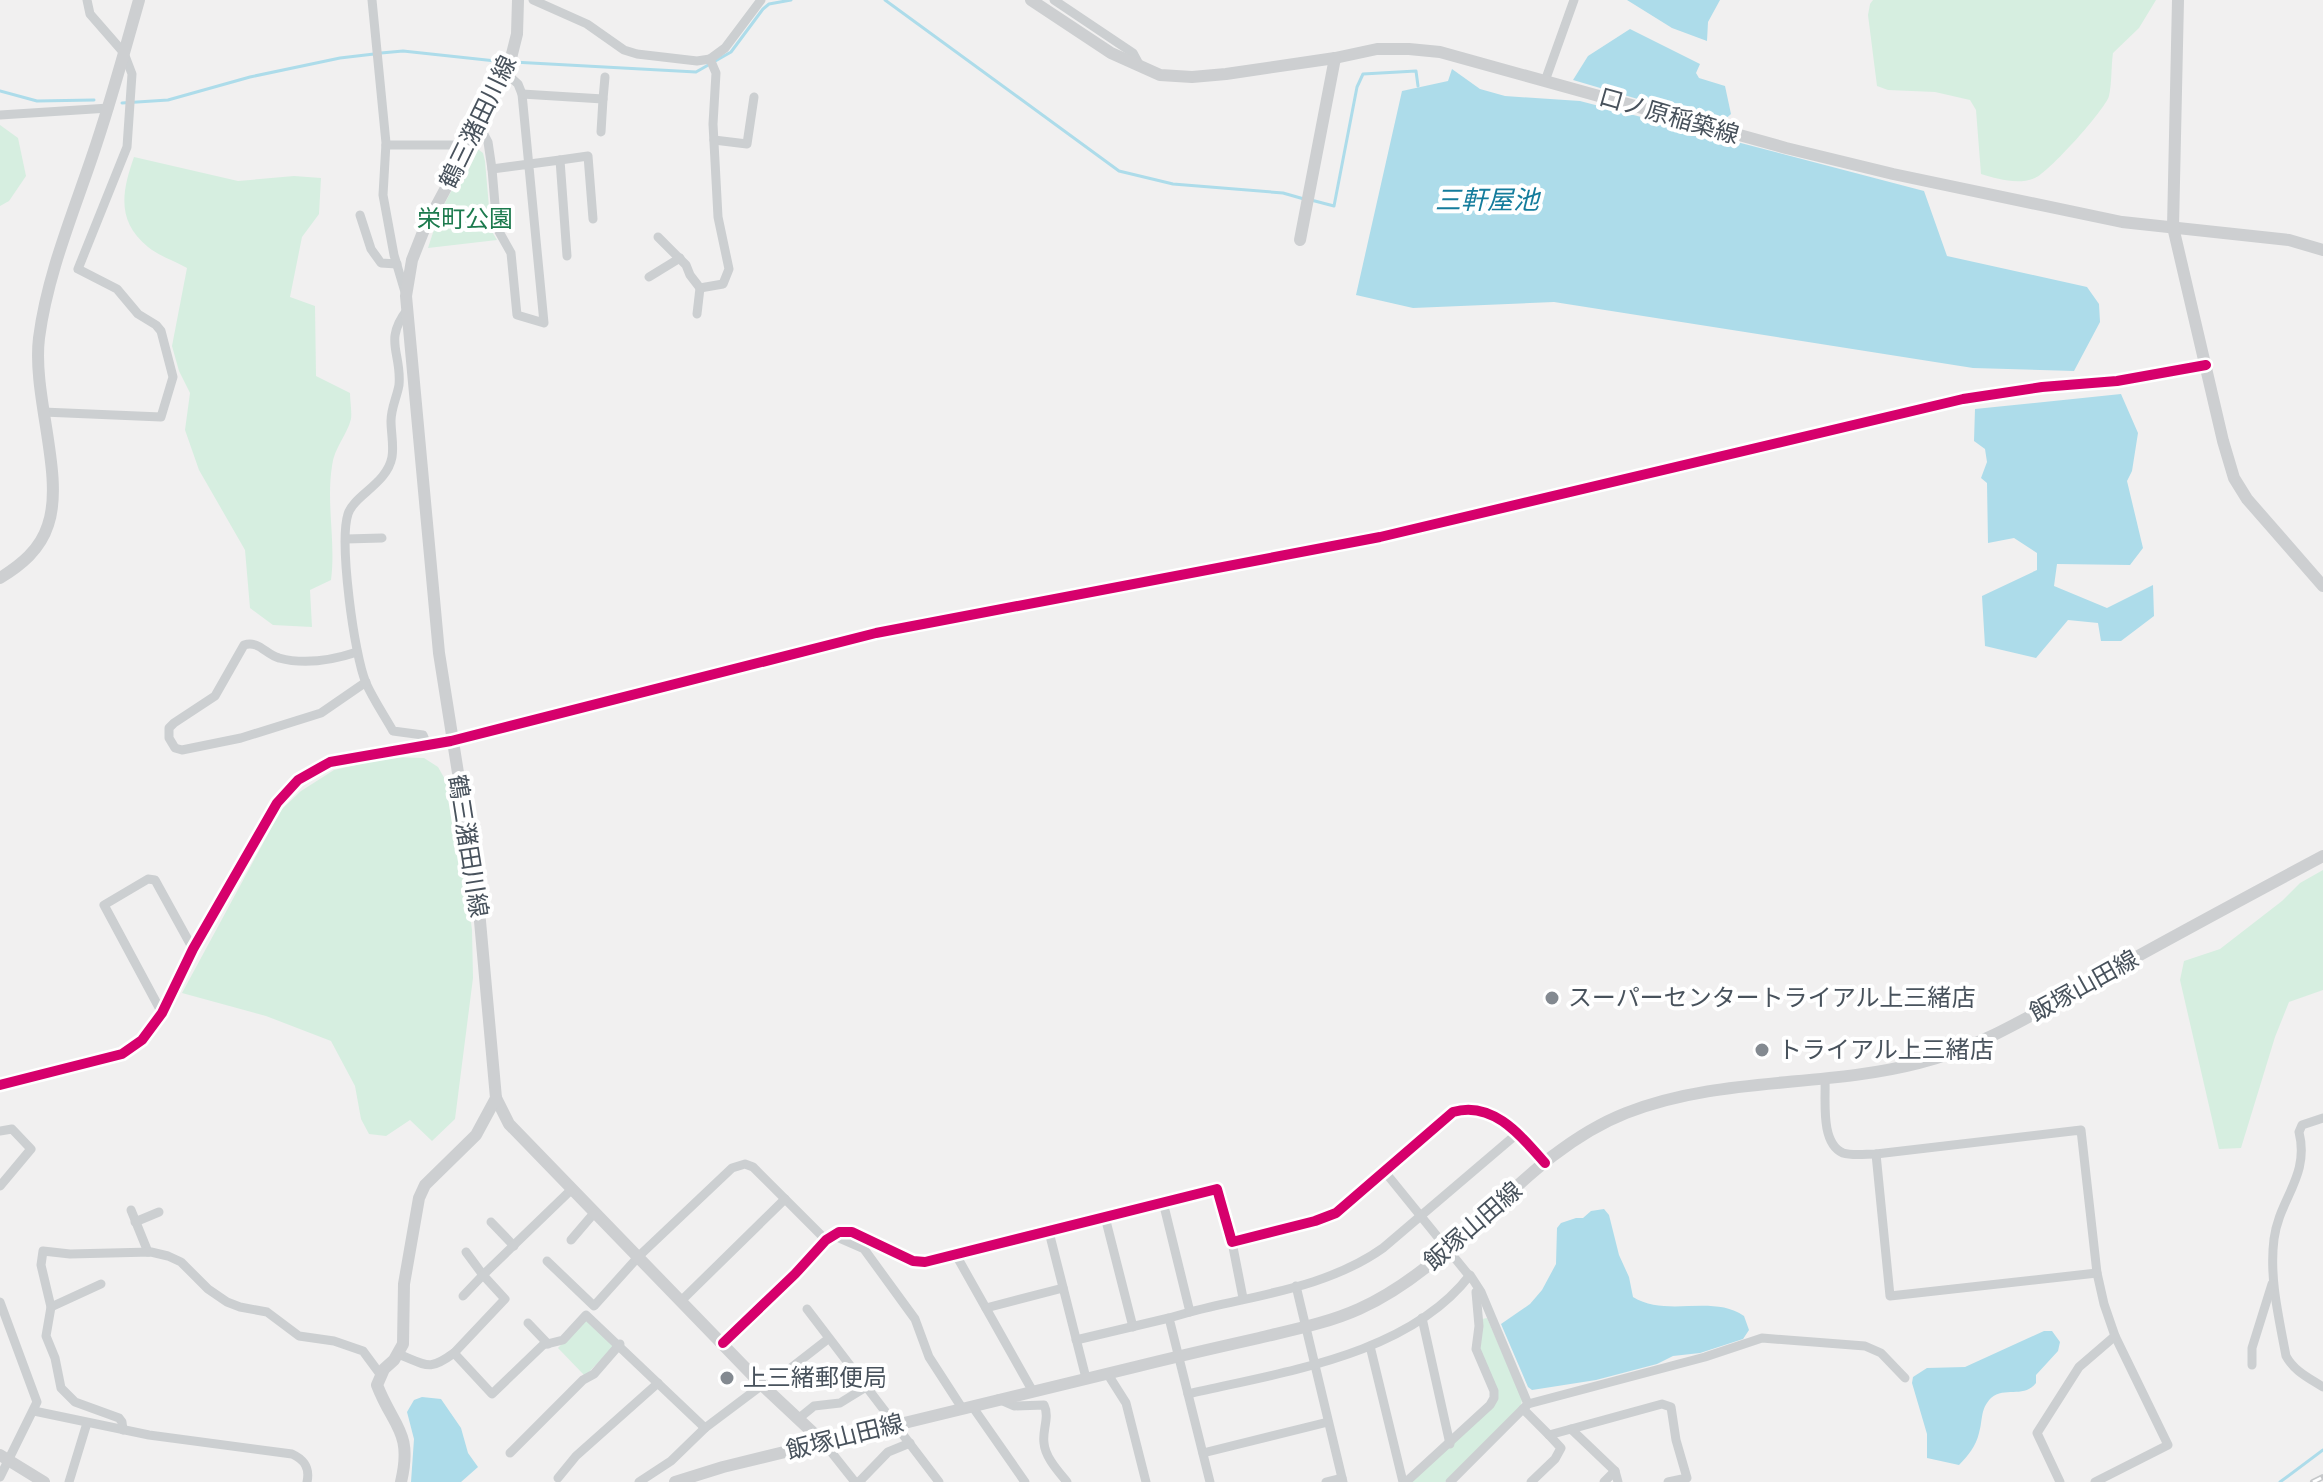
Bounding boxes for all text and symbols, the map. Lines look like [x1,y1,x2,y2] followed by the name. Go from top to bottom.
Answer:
[434,51,522,193] street label: 鶴三潴田川線
[1596,83,1742,149] street label: 口ノ原稲築線
[1435,185,1542,215] water label: 三軒屋池
[417,205,513,233] park label: 栄町公園
[443,773,493,919] street label: 鶴三潴田川線
[2025,945,2143,1027] street label: 飯塚山田線
[1568,984,1976,1012] place label: スーパーセンタートライアル上三緒店
[1543,989,1561,1007] marker: スーパーセンタートライアル上三緒店
[1778,1036,1994,1064] place label: トライアル上三緒店
[1753,1041,1771,1059] marker: トライアル上三緒店
[1419,1176,1527,1276] street label: 飯塚山田線
[743,1364,887,1392] place label: 上三緒郵便局
[718,1369,736,1387] marker: 上三緒郵便局
[783,1409,907,1465] street label: 飯塚山田線

